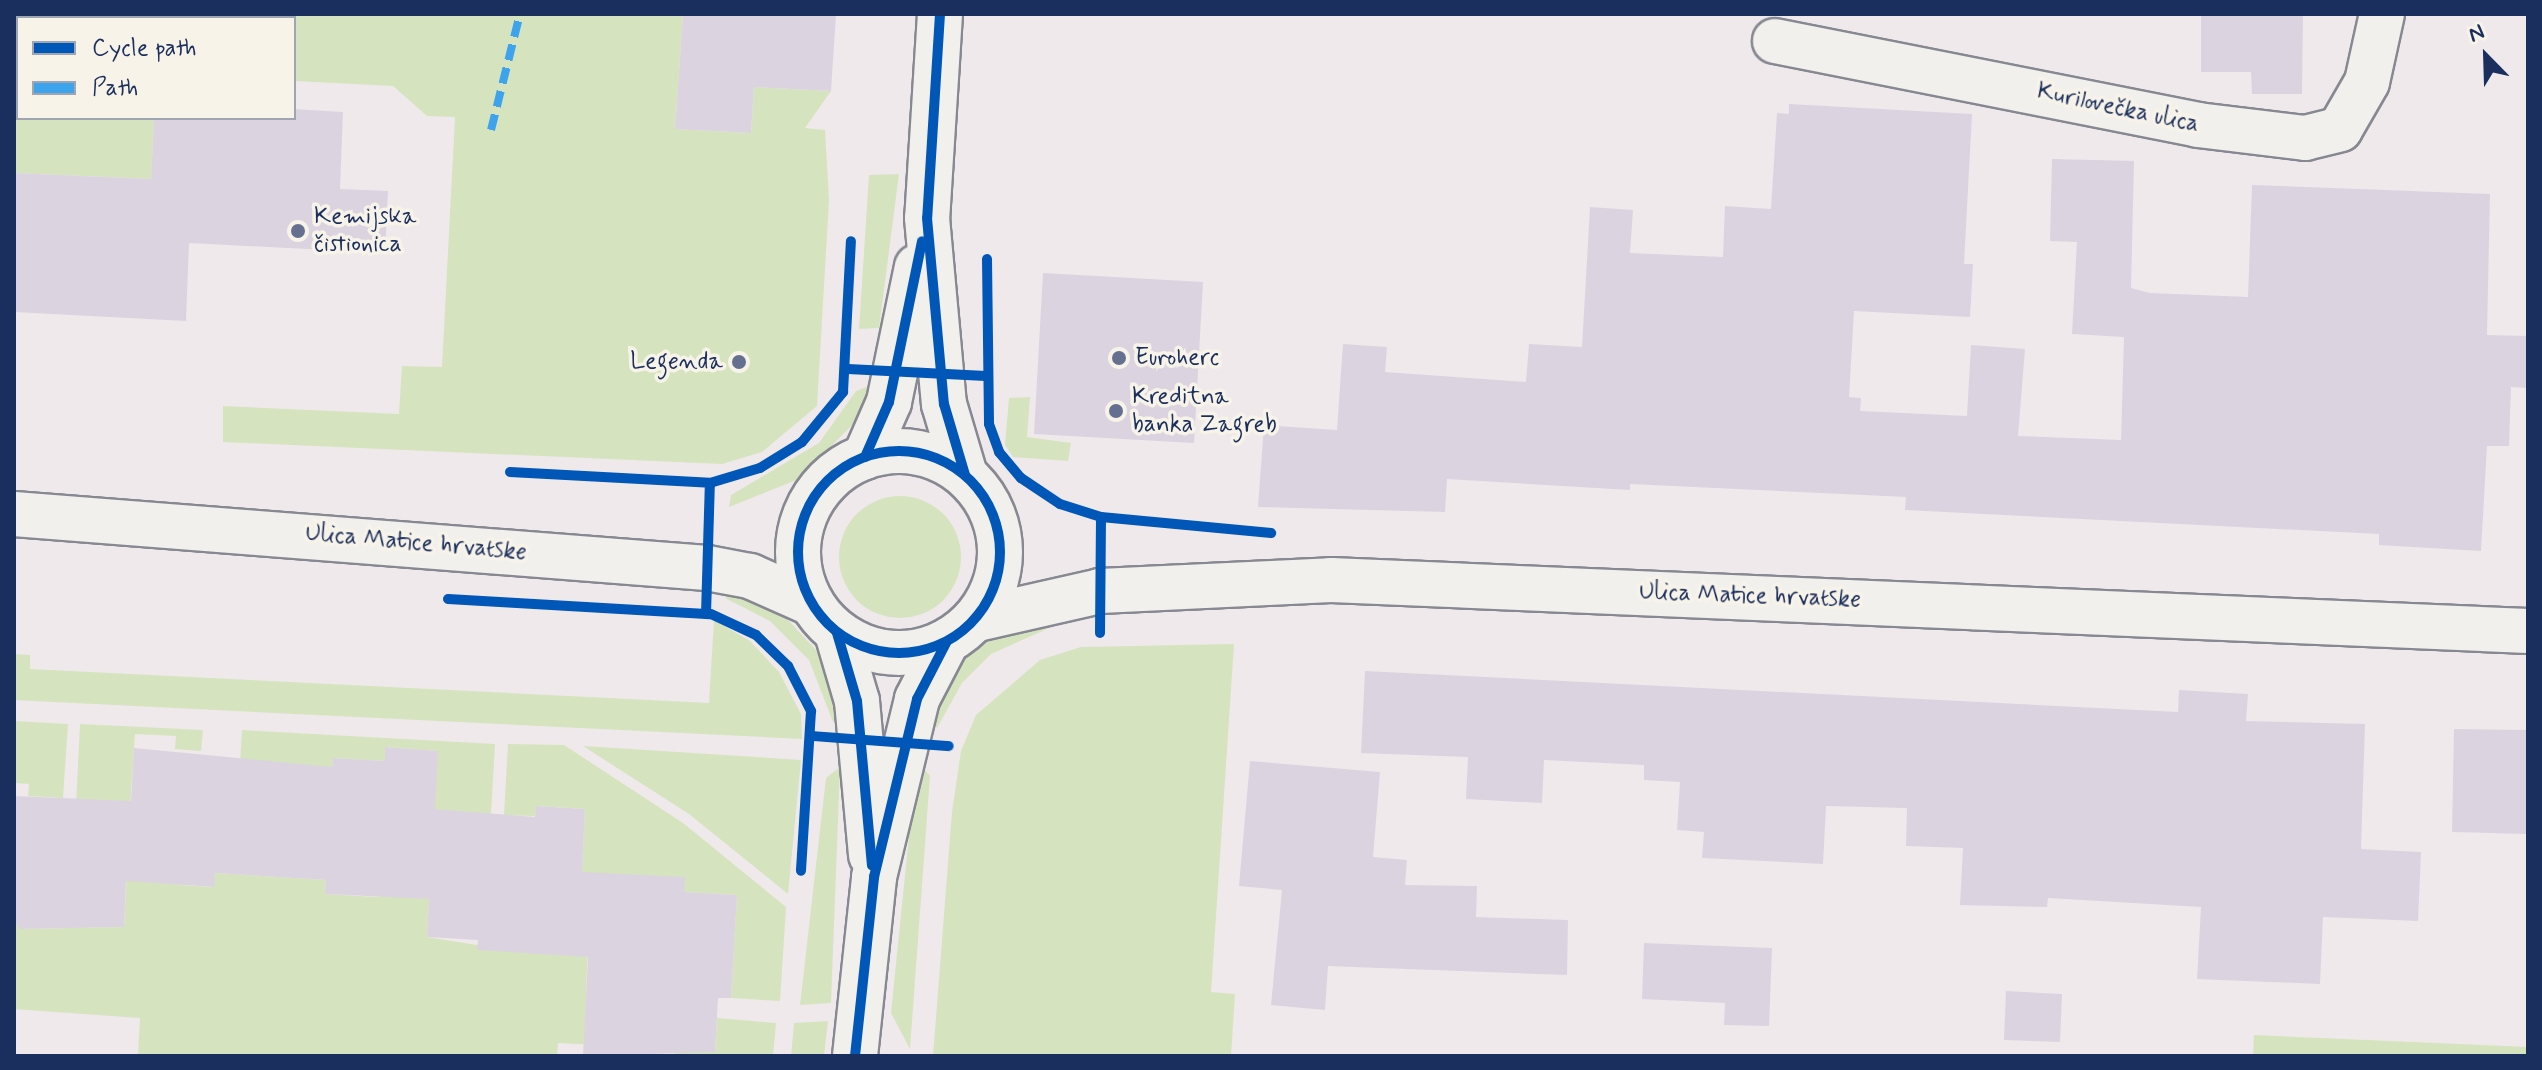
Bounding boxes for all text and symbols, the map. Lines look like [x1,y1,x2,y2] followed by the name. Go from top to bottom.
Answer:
[16,16,296,120] legend
[2446,16,2526,96] north arrow
[2464,18,2489,50] text: N
[92,33,197,64] text: Cycle path
[92,73,138,104] text: Path
[2033,77,2203,139] street label: Kurilovečka ulica
[314,203,416,259] place label: Kemijska čistionica
[289,222,307,240] marker: Kemijska čistionica
[1135,344,1219,372] place label: Euroherc
[630,348,723,376] place label: Legenda
[1110,349,1128,367] marker: Euroherc
[730,353,748,371] marker: Legenda
[1132,383,1275,439] place label: Kreditna banka Zagreb
[1107,402,1125,420] marker: Kreditna banka Zagreb
[303,519,529,567] street label: Ulica Matice hrvatske
[1637,578,1863,614] street label: Ulica Matice hrvatske

